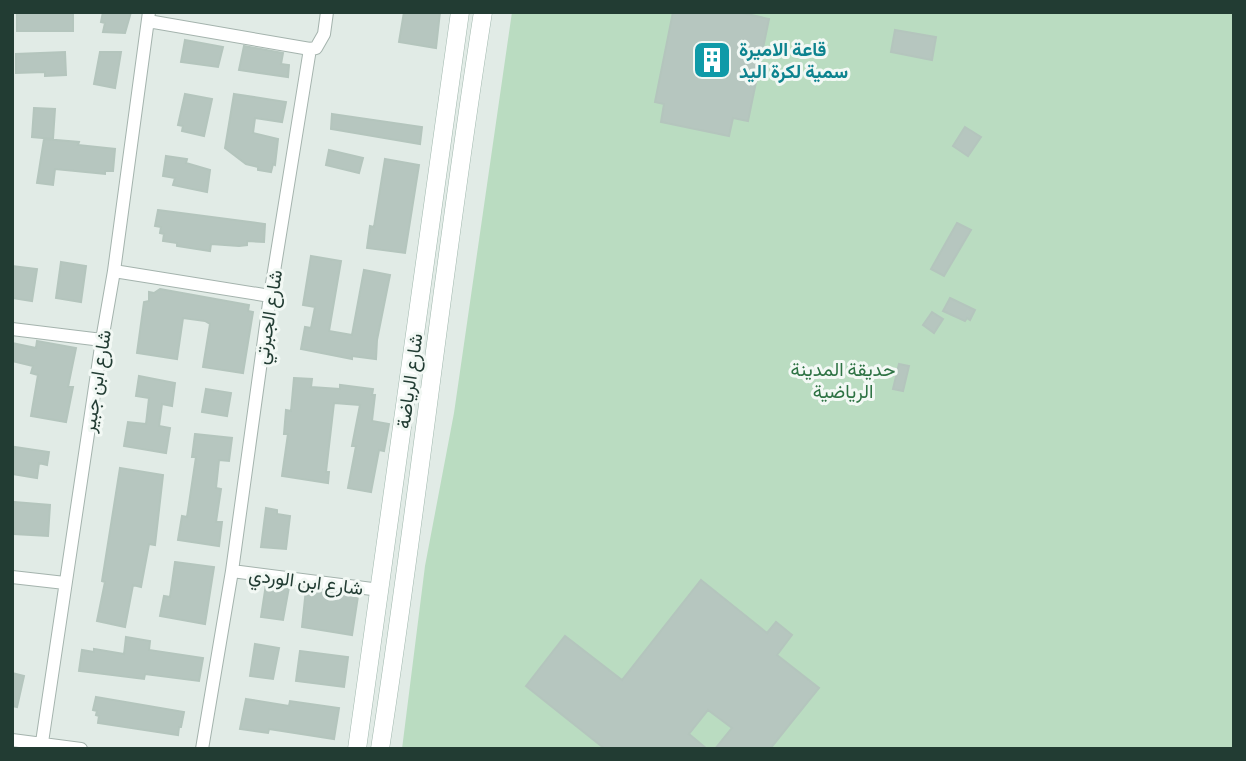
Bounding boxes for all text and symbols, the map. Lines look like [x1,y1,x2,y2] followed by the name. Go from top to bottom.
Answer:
[739,37,848,86] place label: قاعة الاميرة سمية لكرة اليد
[691,39,733,81] building icon: قاعة الاميرة سمية لكرة اليد
[249,268,291,367] street label: شارع الجبرتي
[76,328,119,436] street label: شارع ابن جبير
[390,332,431,431] street label: شارع الرياضة
[791,357,895,406] park label: حديقة المدينة الرياضية
[247,562,365,604] street label: شارع ابن الوردي

